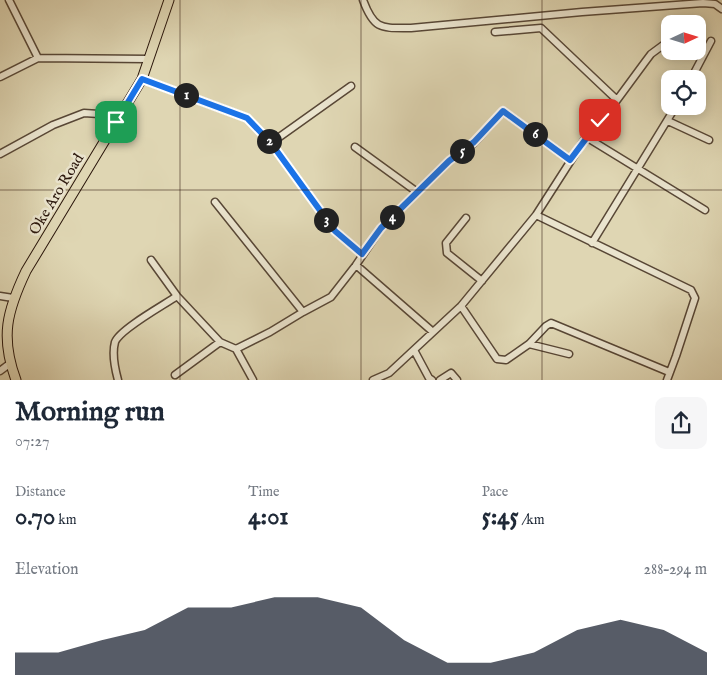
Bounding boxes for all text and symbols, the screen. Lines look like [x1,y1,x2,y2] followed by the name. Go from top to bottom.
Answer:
[661,15,706,60] north arrow
[661,15,706,115] map controls
[661,70,706,115] button: locate
[174,82,198,108] pin: 1
[184,86,189,104] text: 1
[579,99,621,141] pin
[95,101,137,143] pin
[586,106,614,134] icon: check
[102,108,130,136] icon: arrive
[522,122,548,146] pin: 6
[533,125,538,143] text: 6
[256,128,282,154] pin: 2
[266,132,273,150] text: 2
[450,138,474,164] pin: 5
[460,142,465,160] text: 5
[25,149,89,238] street label: Oke Aro Road
[380,204,404,230] pin: 4
[314,208,338,232] pin: 3
[389,208,396,226] text: 4
[324,211,329,229] text: 3
[15,395,165,430] text: Morning run
[655,397,707,449] button: share
[15,432,49,452] text: 07:27
[15,483,66,501] text: Distance
[248,483,279,501] text: Time
[482,483,508,501] text: Pace
[15,501,55,533] text: 0.70
[248,501,289,533] text: 4:01
[482,501,519,533] text: 5:45
[55,511,77,529] text: km
[519,511,545,529] text: /km
[15,560,78,580] text: Elevation
[644,560,707,580] text: 288–294 m

